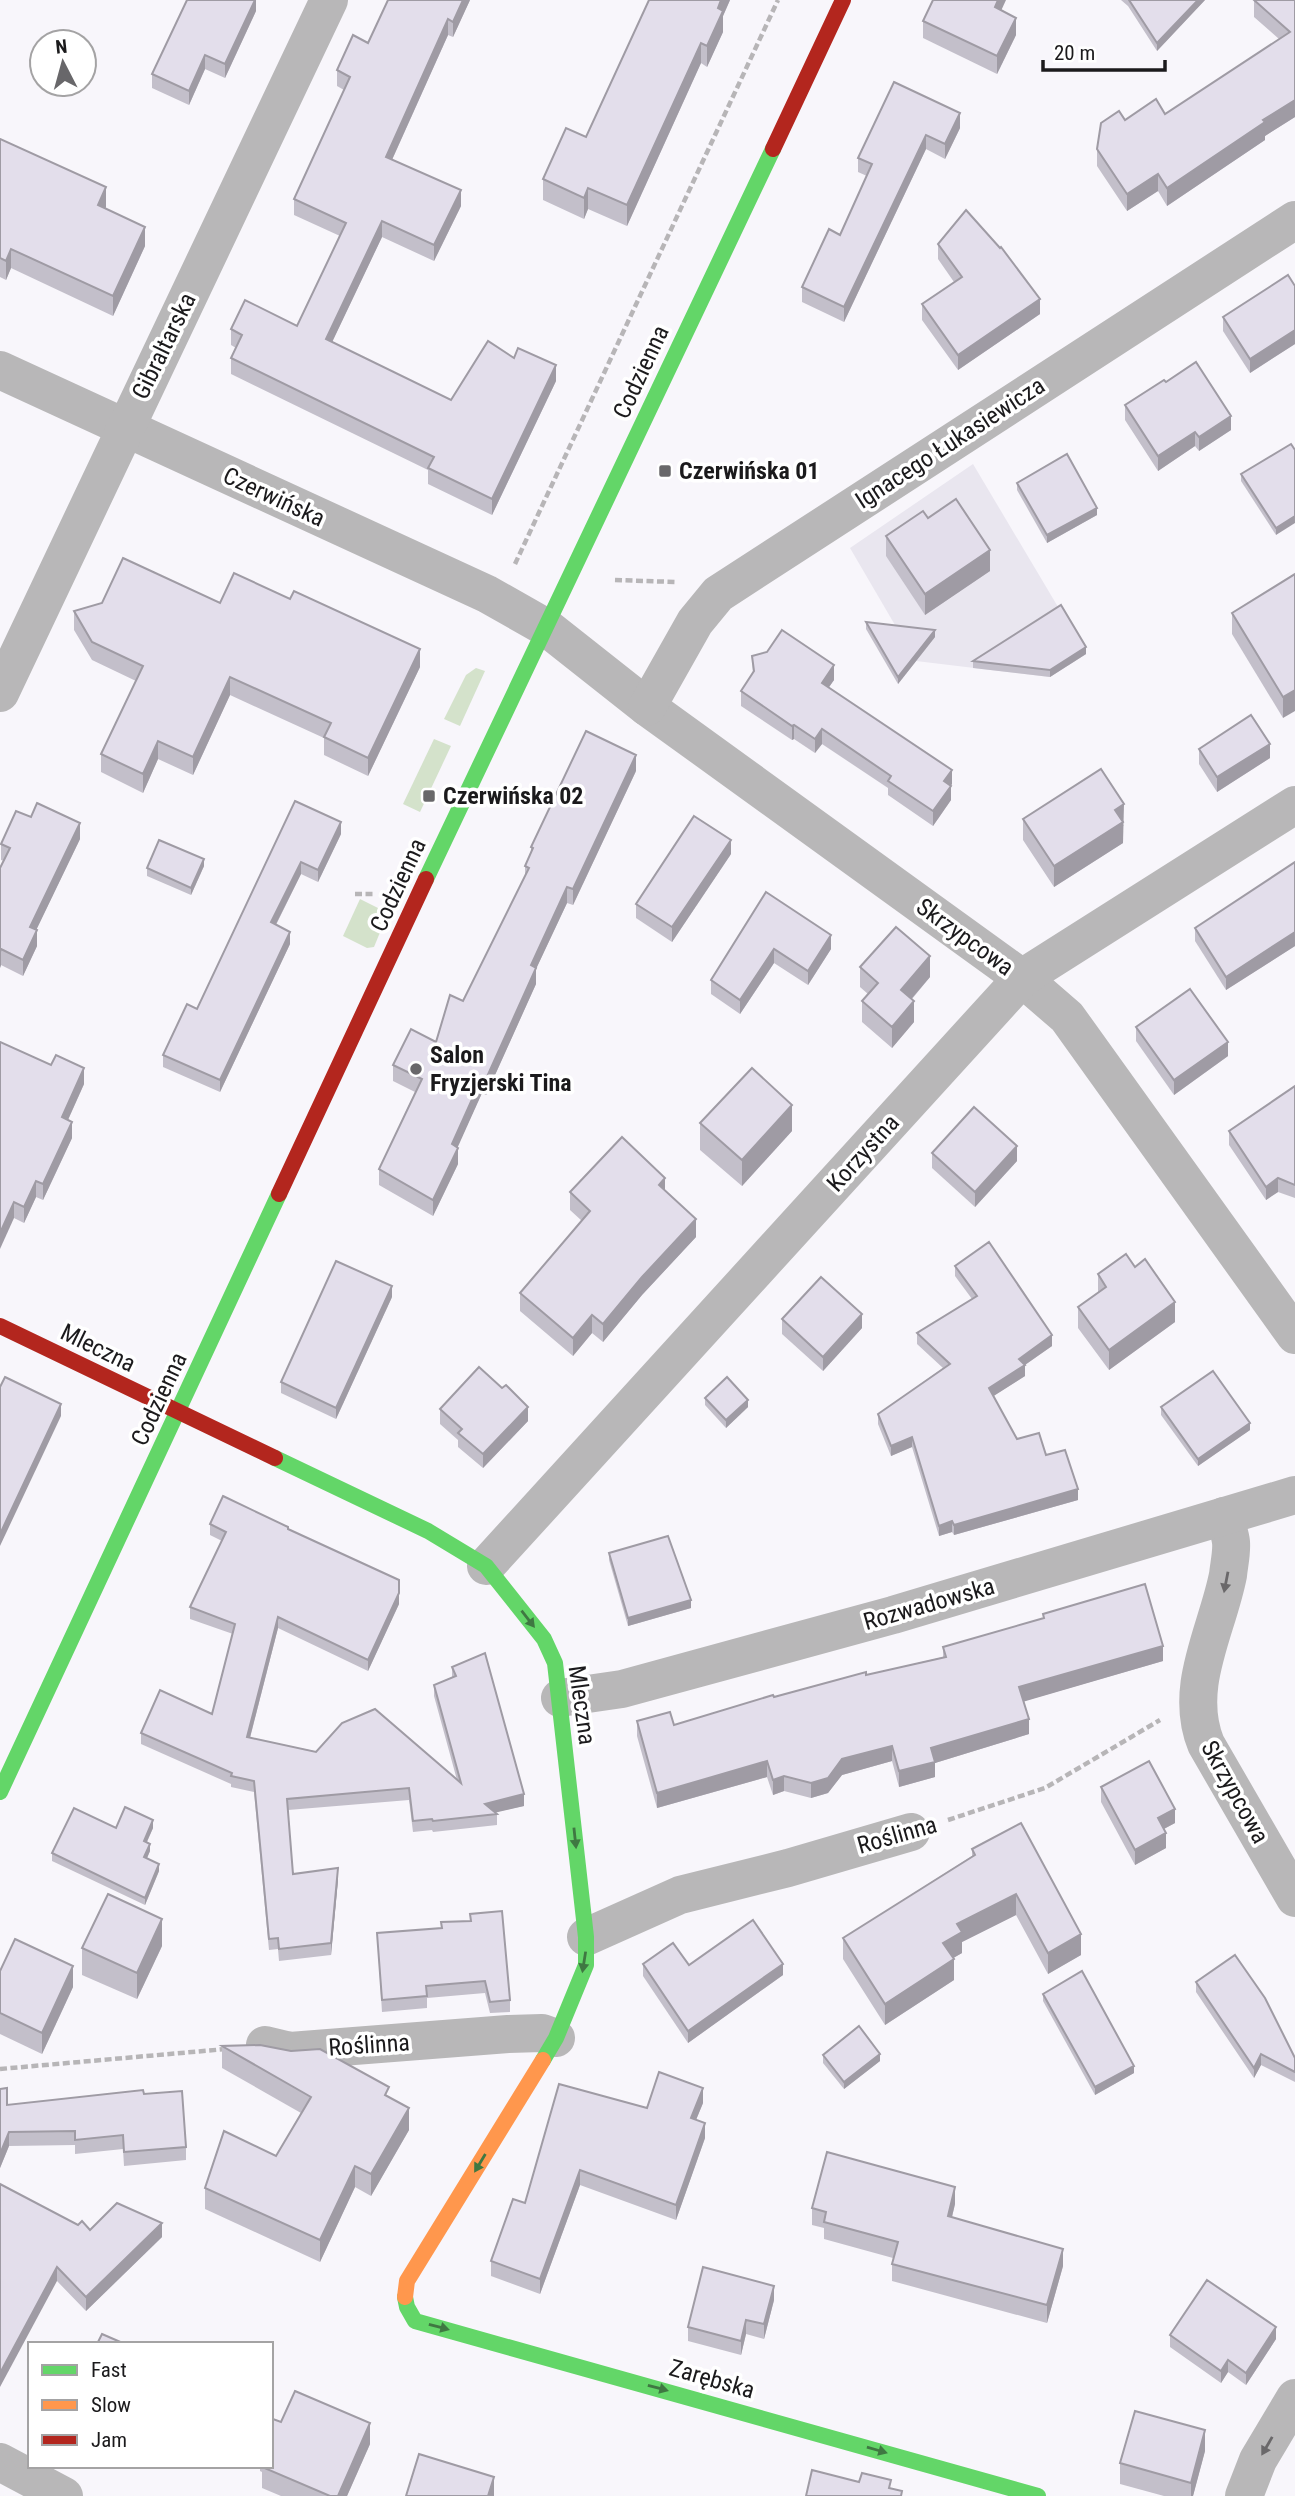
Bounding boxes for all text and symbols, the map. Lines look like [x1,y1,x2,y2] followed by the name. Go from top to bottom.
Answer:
[28,28,98,98] north arrow
[1043,28,1166,72] scale bar
[54,35,68,59] text: N
[1054,41,1095,65] text: 20 m
[126,288,202,404] street label: Gibraltarska
[607,321,675,423] street label: Codzienna
[850,371,1050,515] street label: Ignacego Łukasiewicza
[679,457,820,485] place label: Czerwińska 01
[219,461,329,533] street label: Czerwińska
[657,463,673,479] marker: Czerwińska 01
[443,782,584,810] place label: Czerwińska 02
[421,788,437,804] marker: Czerwińska 02
[364,834,432,936] street label: Codzienna
[911,892,1019,982] street label: Skrzypcowa
[430,1041,572,1097] place label: Salon Fryzjerski Tina
[408,1061,424,1077] marker: Salon Fryzjerski Tina
[821,1109,905,1197] street label: Korzystna
[56,1318,140,1378] street label: Mleczna
[125,1348,193,1450] street label: Codzienna
[1220,1571,1231,1593] one-way arrow
[860,1572,998,1636] street label: Rozwadowska
[521,1610,536,1628] one-way arrow
[563,1664,601,1746] street label: Mleczna
[1195,1736,1275,1848] street label: Skrzypcowa
[854,1810,940,1860] street label: Roślinna
[570,1827,581,1849] one-way arrow
[578,1952,589,1974] one-way arrow
[327,2028,411,2062] street label: Roślinna
[474,2154,487,2173] one-way arrow
[428,2323,449,2333] one-way arrow
[28,2342,273,2468] legend
[666,2353,758,2405] street label: Zarębska
[91,2358,127,2382] text: Fast
[648,2383,669,2393] one-way arrow
[91,2393,131,2417] text: Slow
[91,2428,127,2452] text: Jam
[1261,2436,1273,2455] one-way arrow
[867,2445,888,2455] one-way arrow

